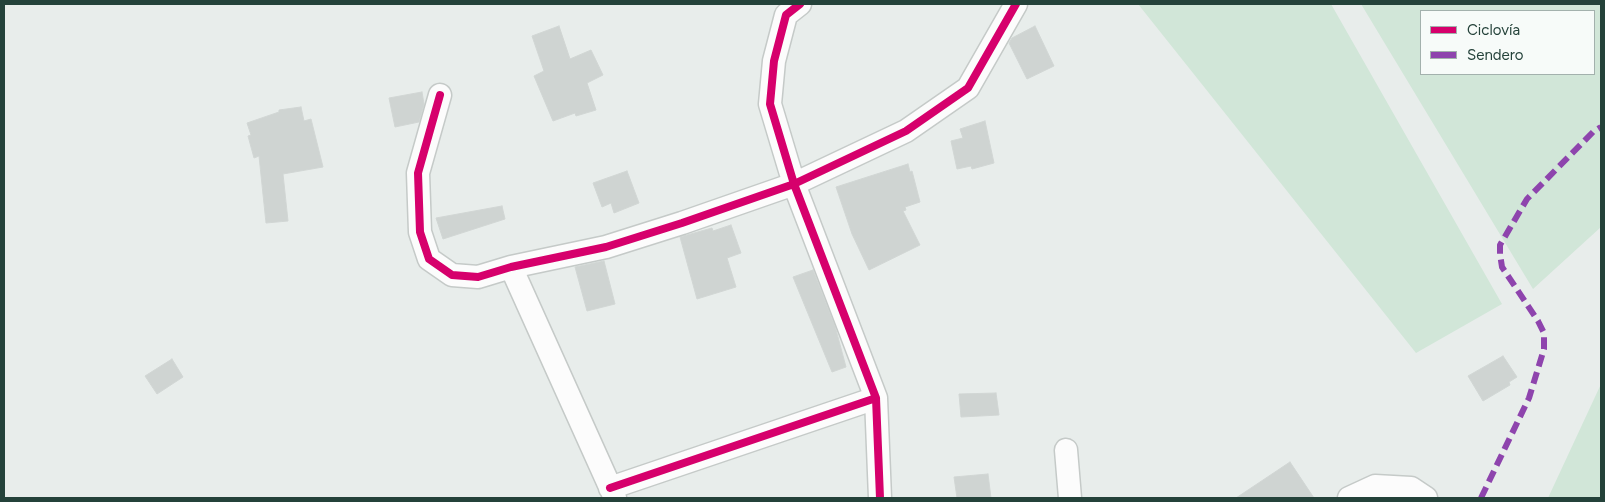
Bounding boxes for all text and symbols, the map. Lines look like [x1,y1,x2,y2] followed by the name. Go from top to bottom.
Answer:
[1420,10,1595,75] legend
[1467,21,1520,39] text: Ciclovía
[1467,46,1524,64] text: Sendero

